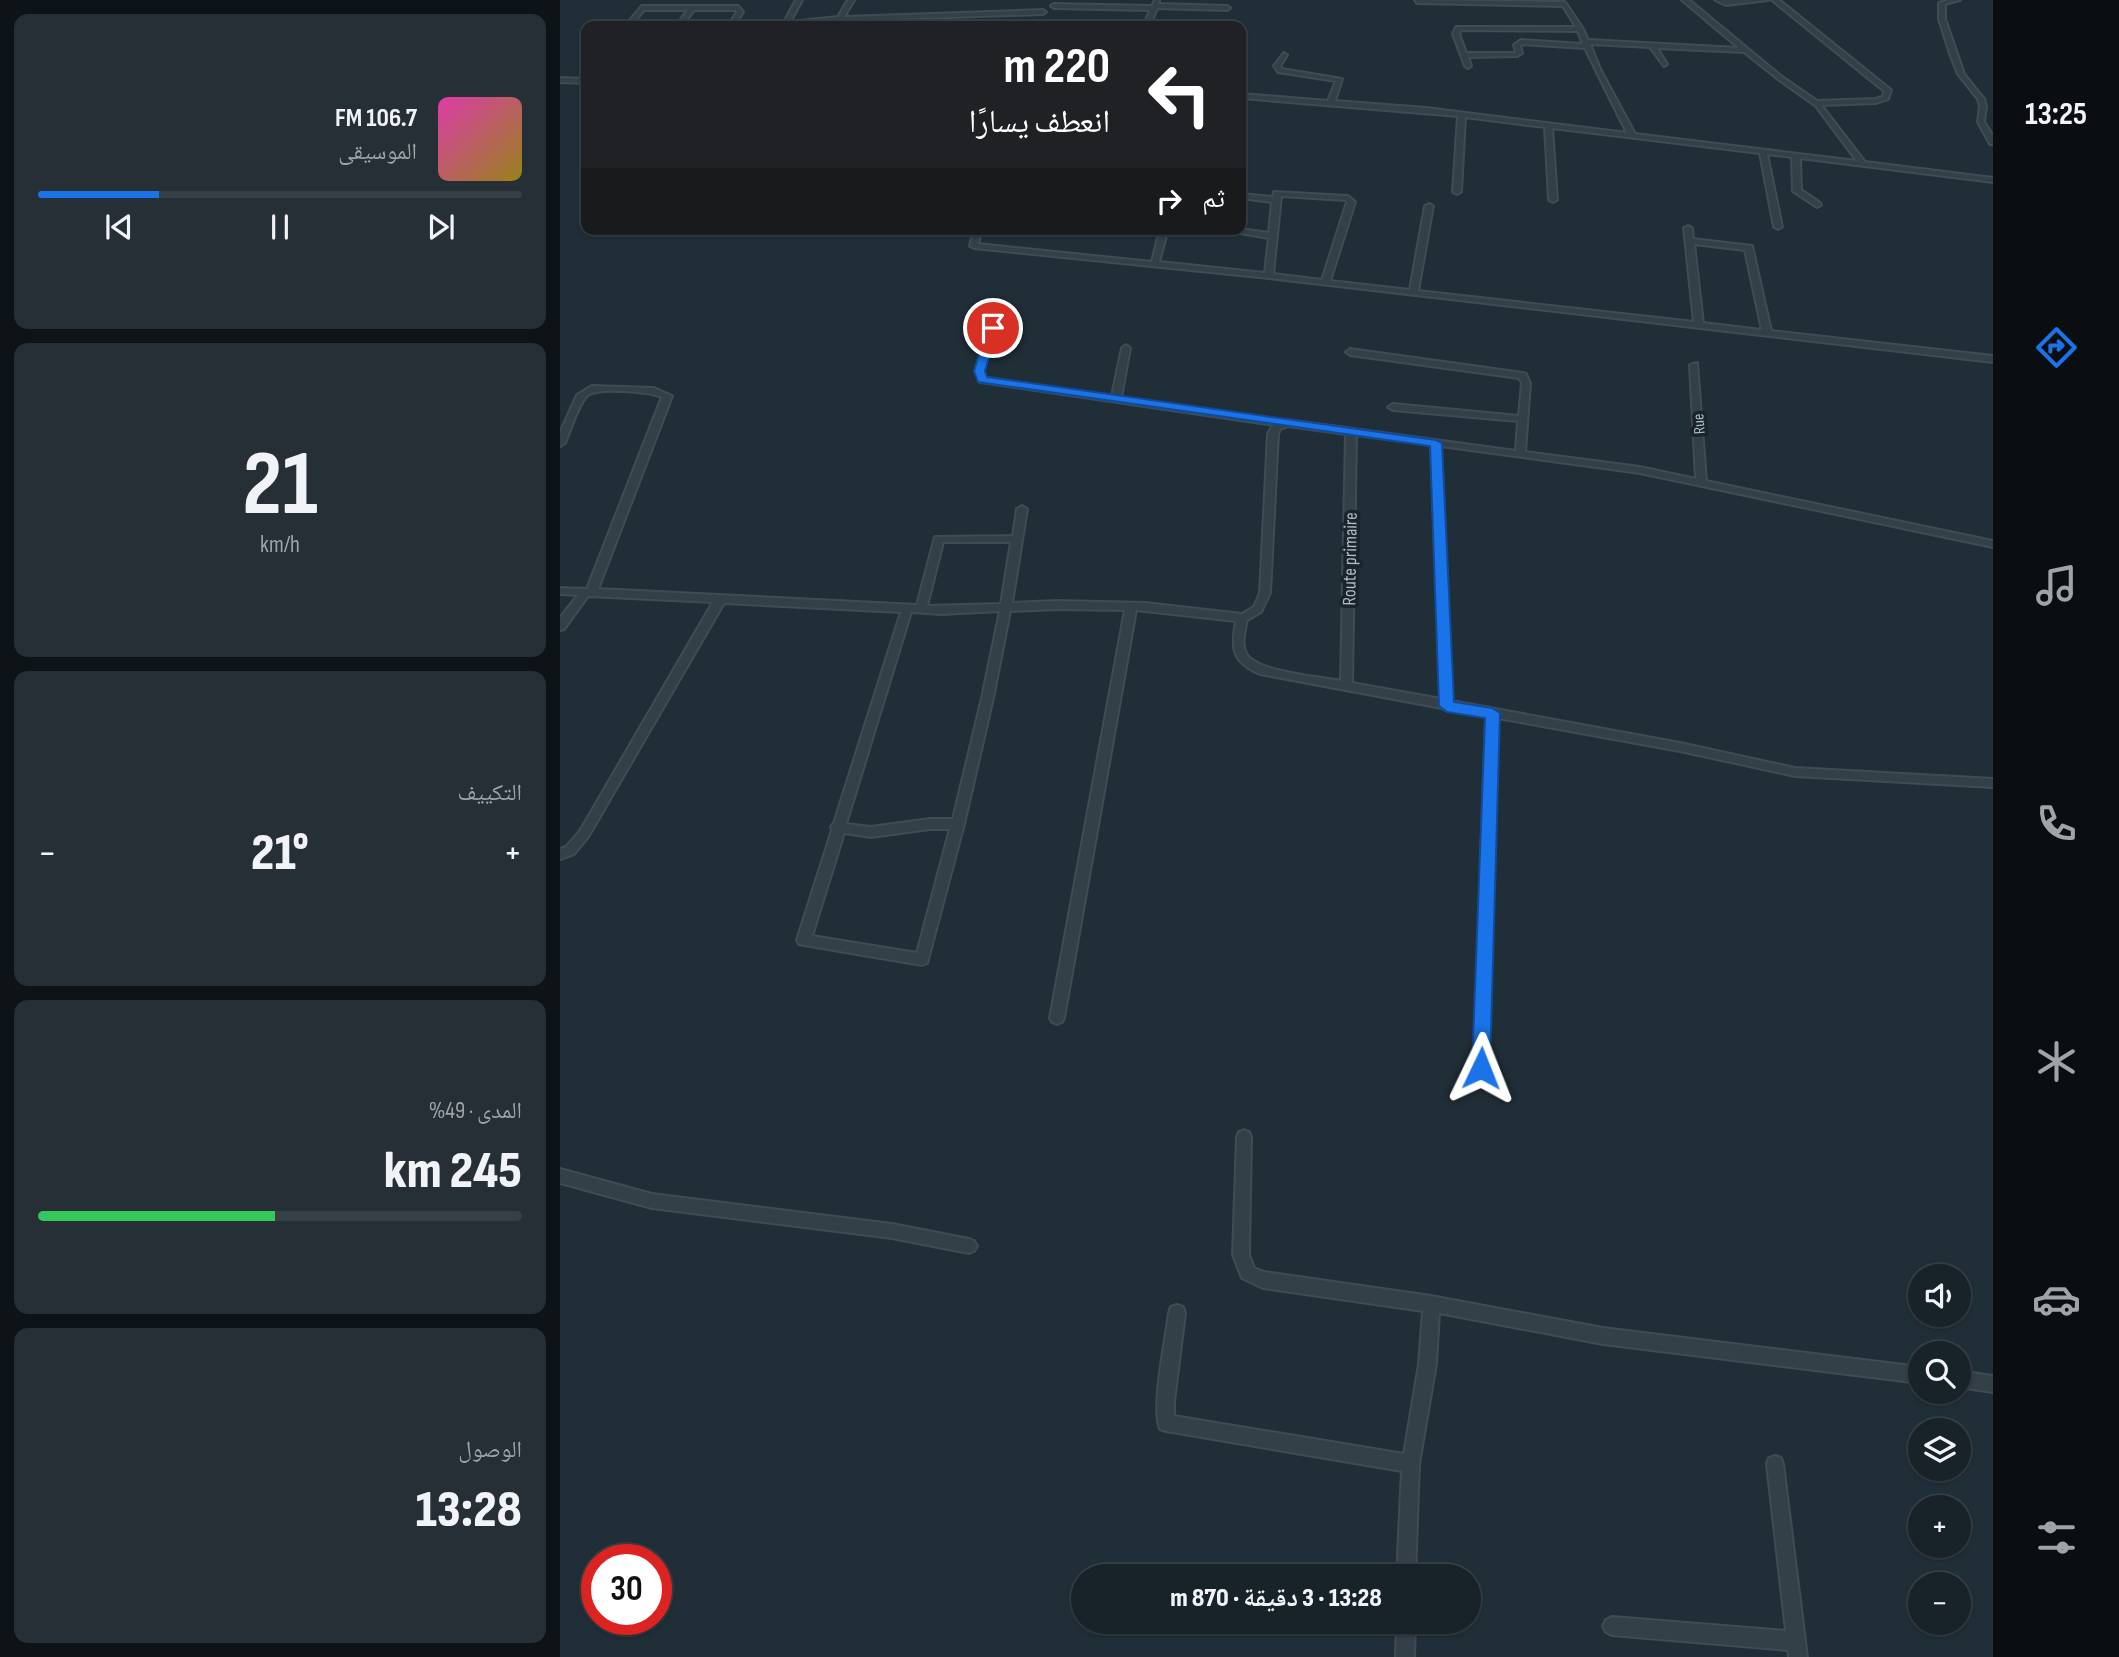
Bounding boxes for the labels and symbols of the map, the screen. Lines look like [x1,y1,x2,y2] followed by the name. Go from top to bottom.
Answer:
[963,298,1023,358] pin
[1689,413,1710,435] street label: Rue
[1338,512,1363,606] street label: Route primaire
[1444,1031,1518,1105] position arrow
[581,1544,672,1635] speed limit sign: 30

